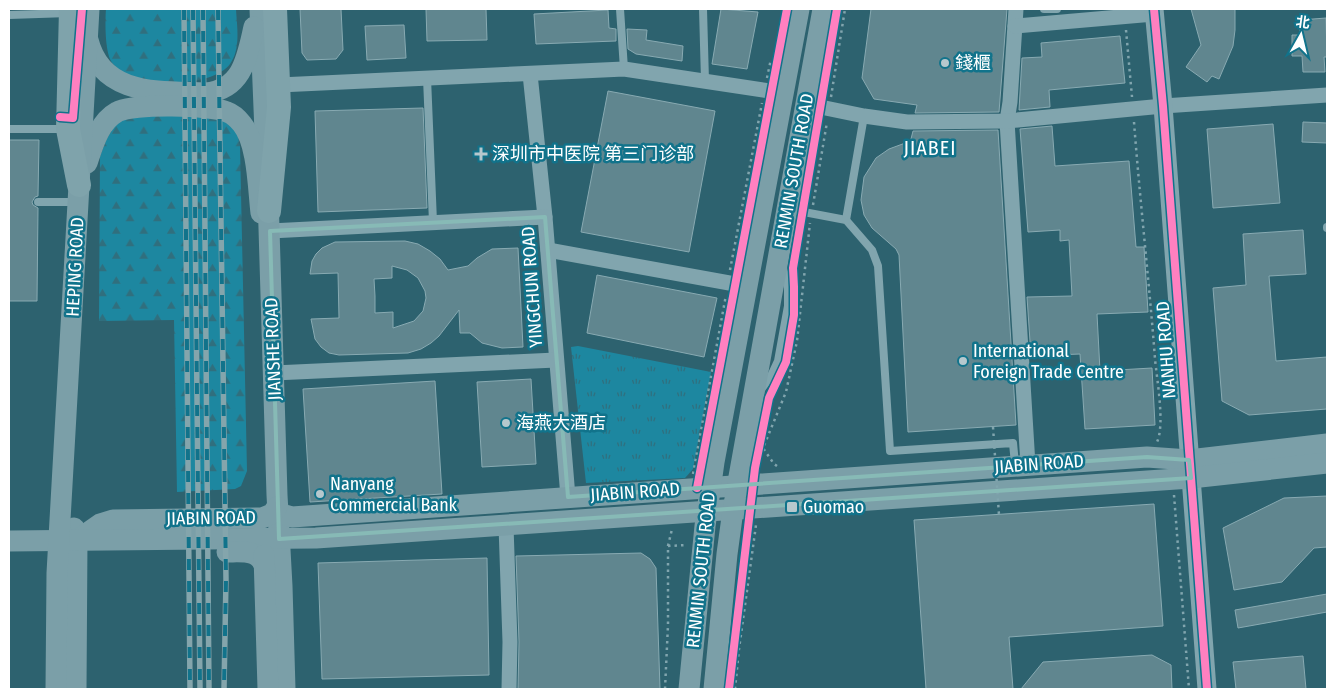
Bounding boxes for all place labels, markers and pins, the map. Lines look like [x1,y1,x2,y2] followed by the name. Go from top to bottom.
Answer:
[955,52,991,74] place label: 錢櫃
[939,57,951,69] marker: 錢櫃
[492,143,694,165] place label: 深圳市中医院 第三门诊部
[474,147,488,161] marker: 深圳市中医院 第三门诊部
[973,340,1124,383] place label: International Foreign Trade Centre
[957,355,969,367] marker: International Foreign Trade Centre
[516,412,606,434] place label: 海燕大酒店
[500,417,512,429] marker: 海燕大酒店
[330,473,458,516] place label: Nanyang Commercial Bank
[314,488,326,500] marker: Nanyang Commercial Bank
[803,496,864,518] place label: Guomao
[785,500,799,514] marker: Guomao

